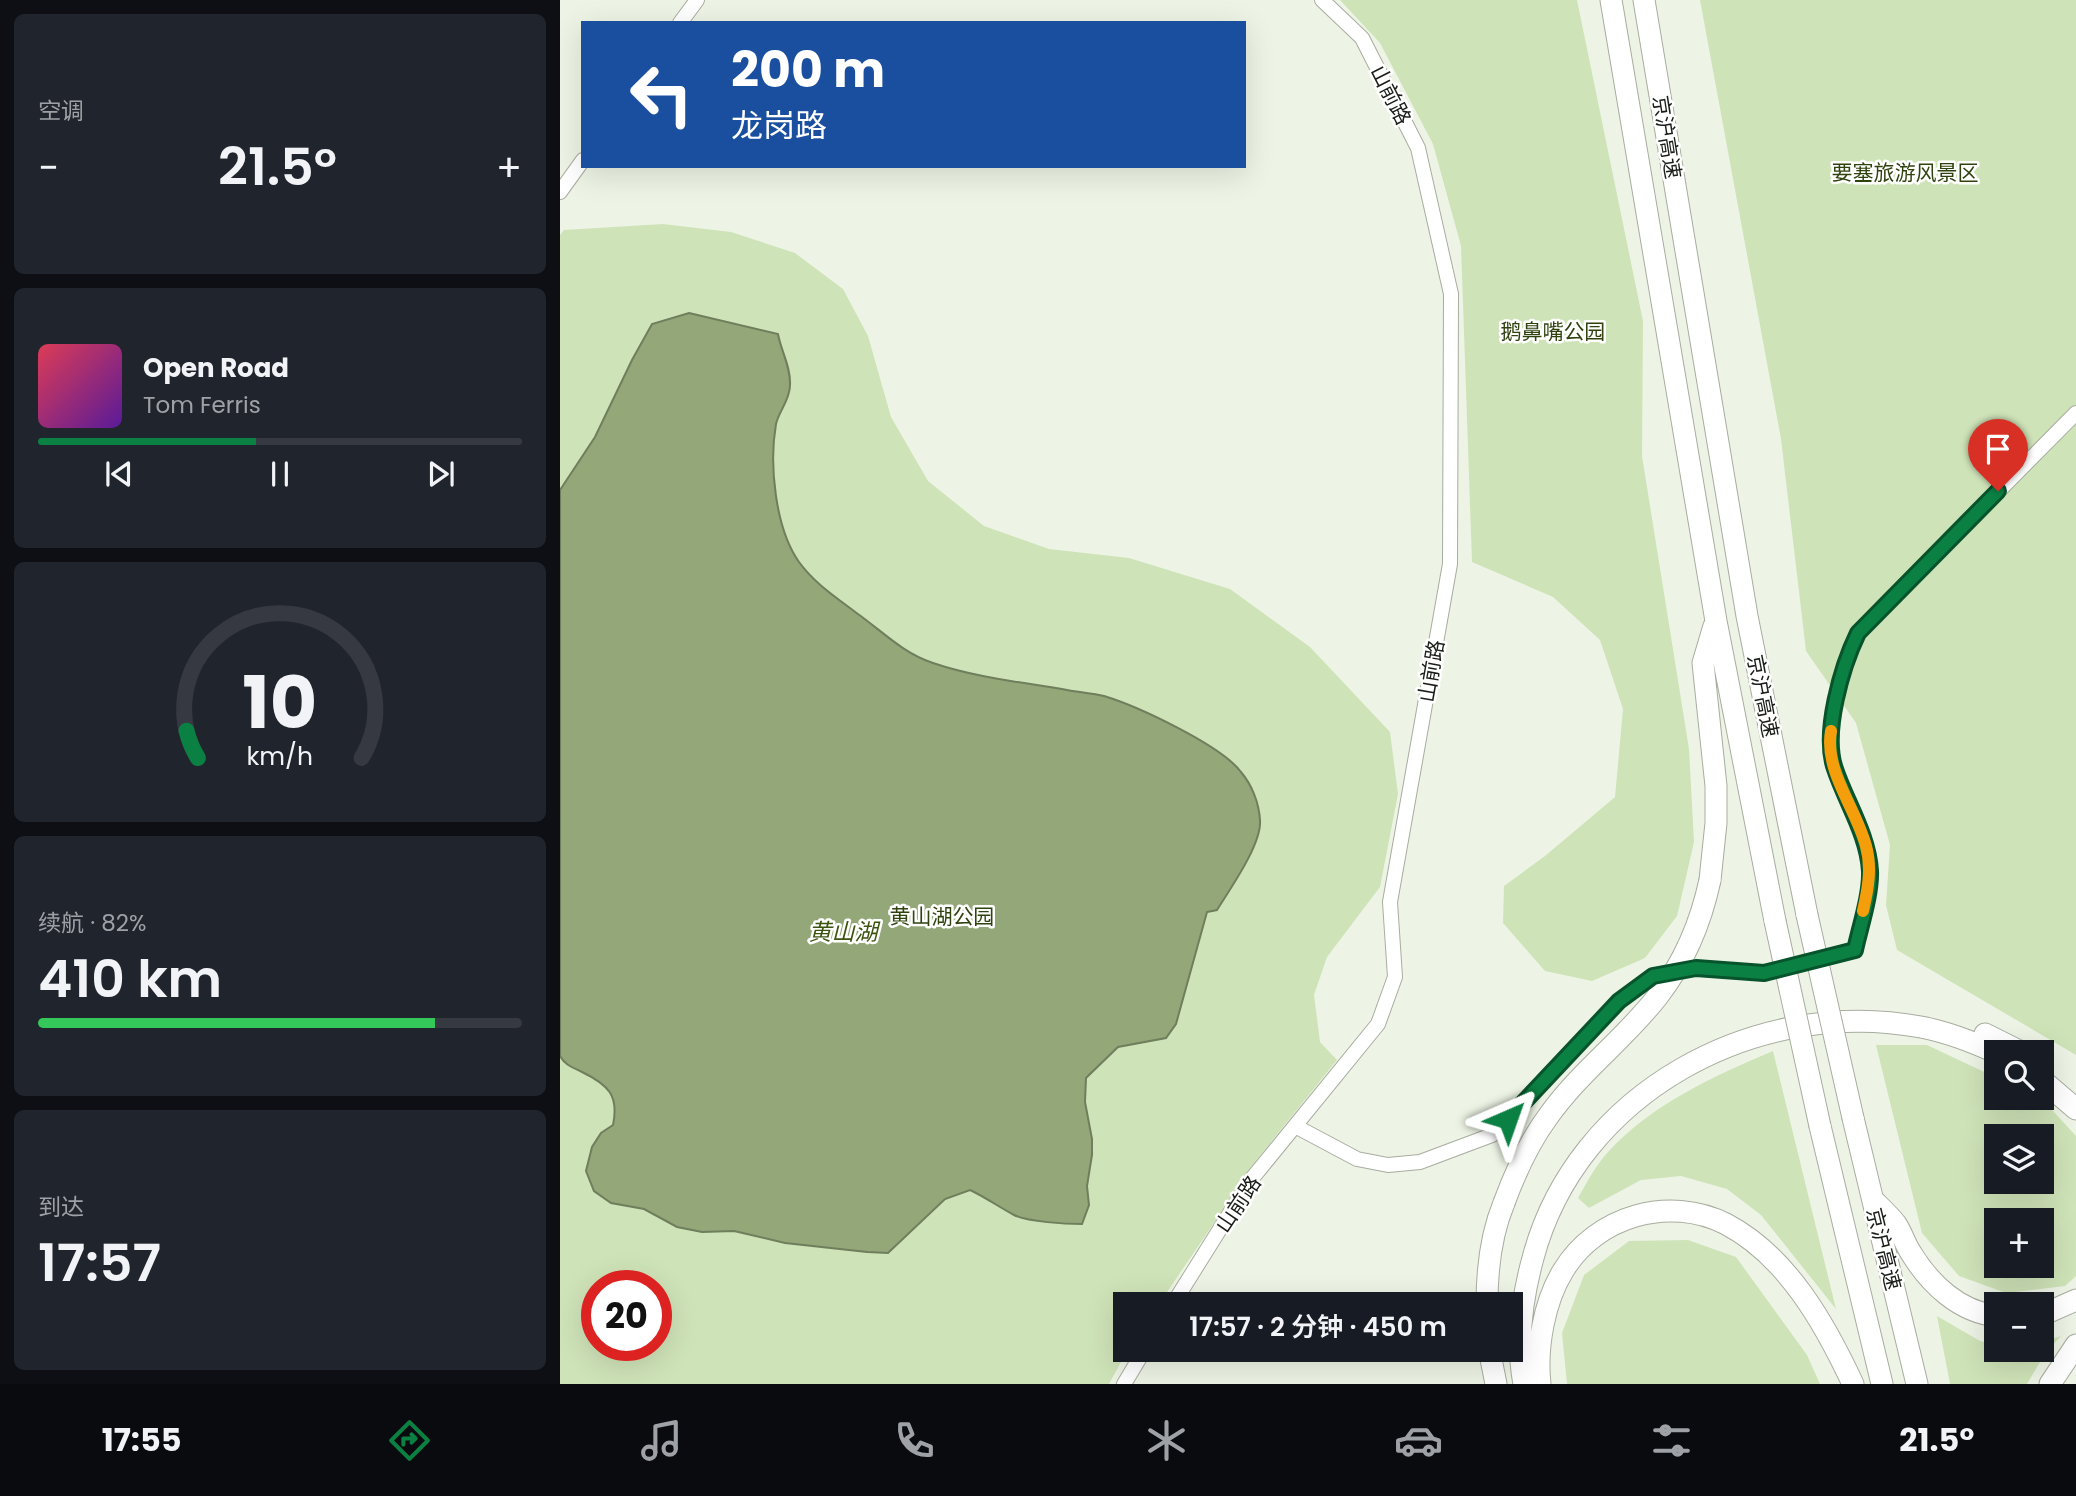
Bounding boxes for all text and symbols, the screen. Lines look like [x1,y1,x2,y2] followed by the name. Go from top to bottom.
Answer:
[731,36,885,104] text: 200 m
[616,49,707,140] icon: left
[1364,60,1418,130] street label: 山前路
[1646,93,1688,181] street label: 京沪高速
[38,95,84,127] text: 空调
[731,103,827,148] text: 龙岗路
[218,130,337,203] text: 21.5°
[38,141,59,194] text: −
[496,141,522,194] text: +
[1832,158,1979,187] park label: 要塞旅游风景区
[1501,317,1606,346] park label: 鹅鼻嘴公园
[143,350,289,386] text: Open Road
[143,389,261,421] text: Tom Ferris
[1968,419,2028,491] pin
[1979,430,2017,468] icon: arrive
[100,455,138,493] icon: previous
[261,455,299,493] icon: pause
[422,455,460,493] icon: next
[1411,637,1451,705] street label: 山前路
[243,652,317,753] text: 10
[1741,652,1785,740] street label: 京沪高速
[247,739,313,774] text: km/h
[890,902,995,931] park label: 黄山湖公园
[38,907,146,939] text: 续航 · 82%
[809,916,881,948] water label: 黄山湖
[38,942,222,1015] text: 410 km
[1984,1040,2054,1362] map controls
[1984,1040,2054,1110] button: search
[1471,1082,1545,1156] position arrow
[1984,1124,2054,1194] button: layers
[1208,1170,1268,1238] street label: 山前路
[38,1191,84,1223] text: 到达
[1860,1205,1908,1293] street label: 京沪高速
[1984,1208,2054,1278] button: +
[38,1226,161,1299] text: 17:57
[581,1270,672,1361] speed limit sign: 20
[1984,1292,2054,1362] button: −
[1189,1309,1447,1345] text: 17:57 · 2 分钟 · 450 m
[385,1416,434,1465] icon: directions
[637,1416,686,1465] icon: music
[890,1416,939,1465] icon: phone
[1142,1416,1191,1465] icon: climate
[1394,1416,1443,1465] icon: car
[1647,1416,1696,1465] icon: filters
[102,1417,182,1462] text: 17:55
[1899,1417,1974,1462] text: 21.5°

